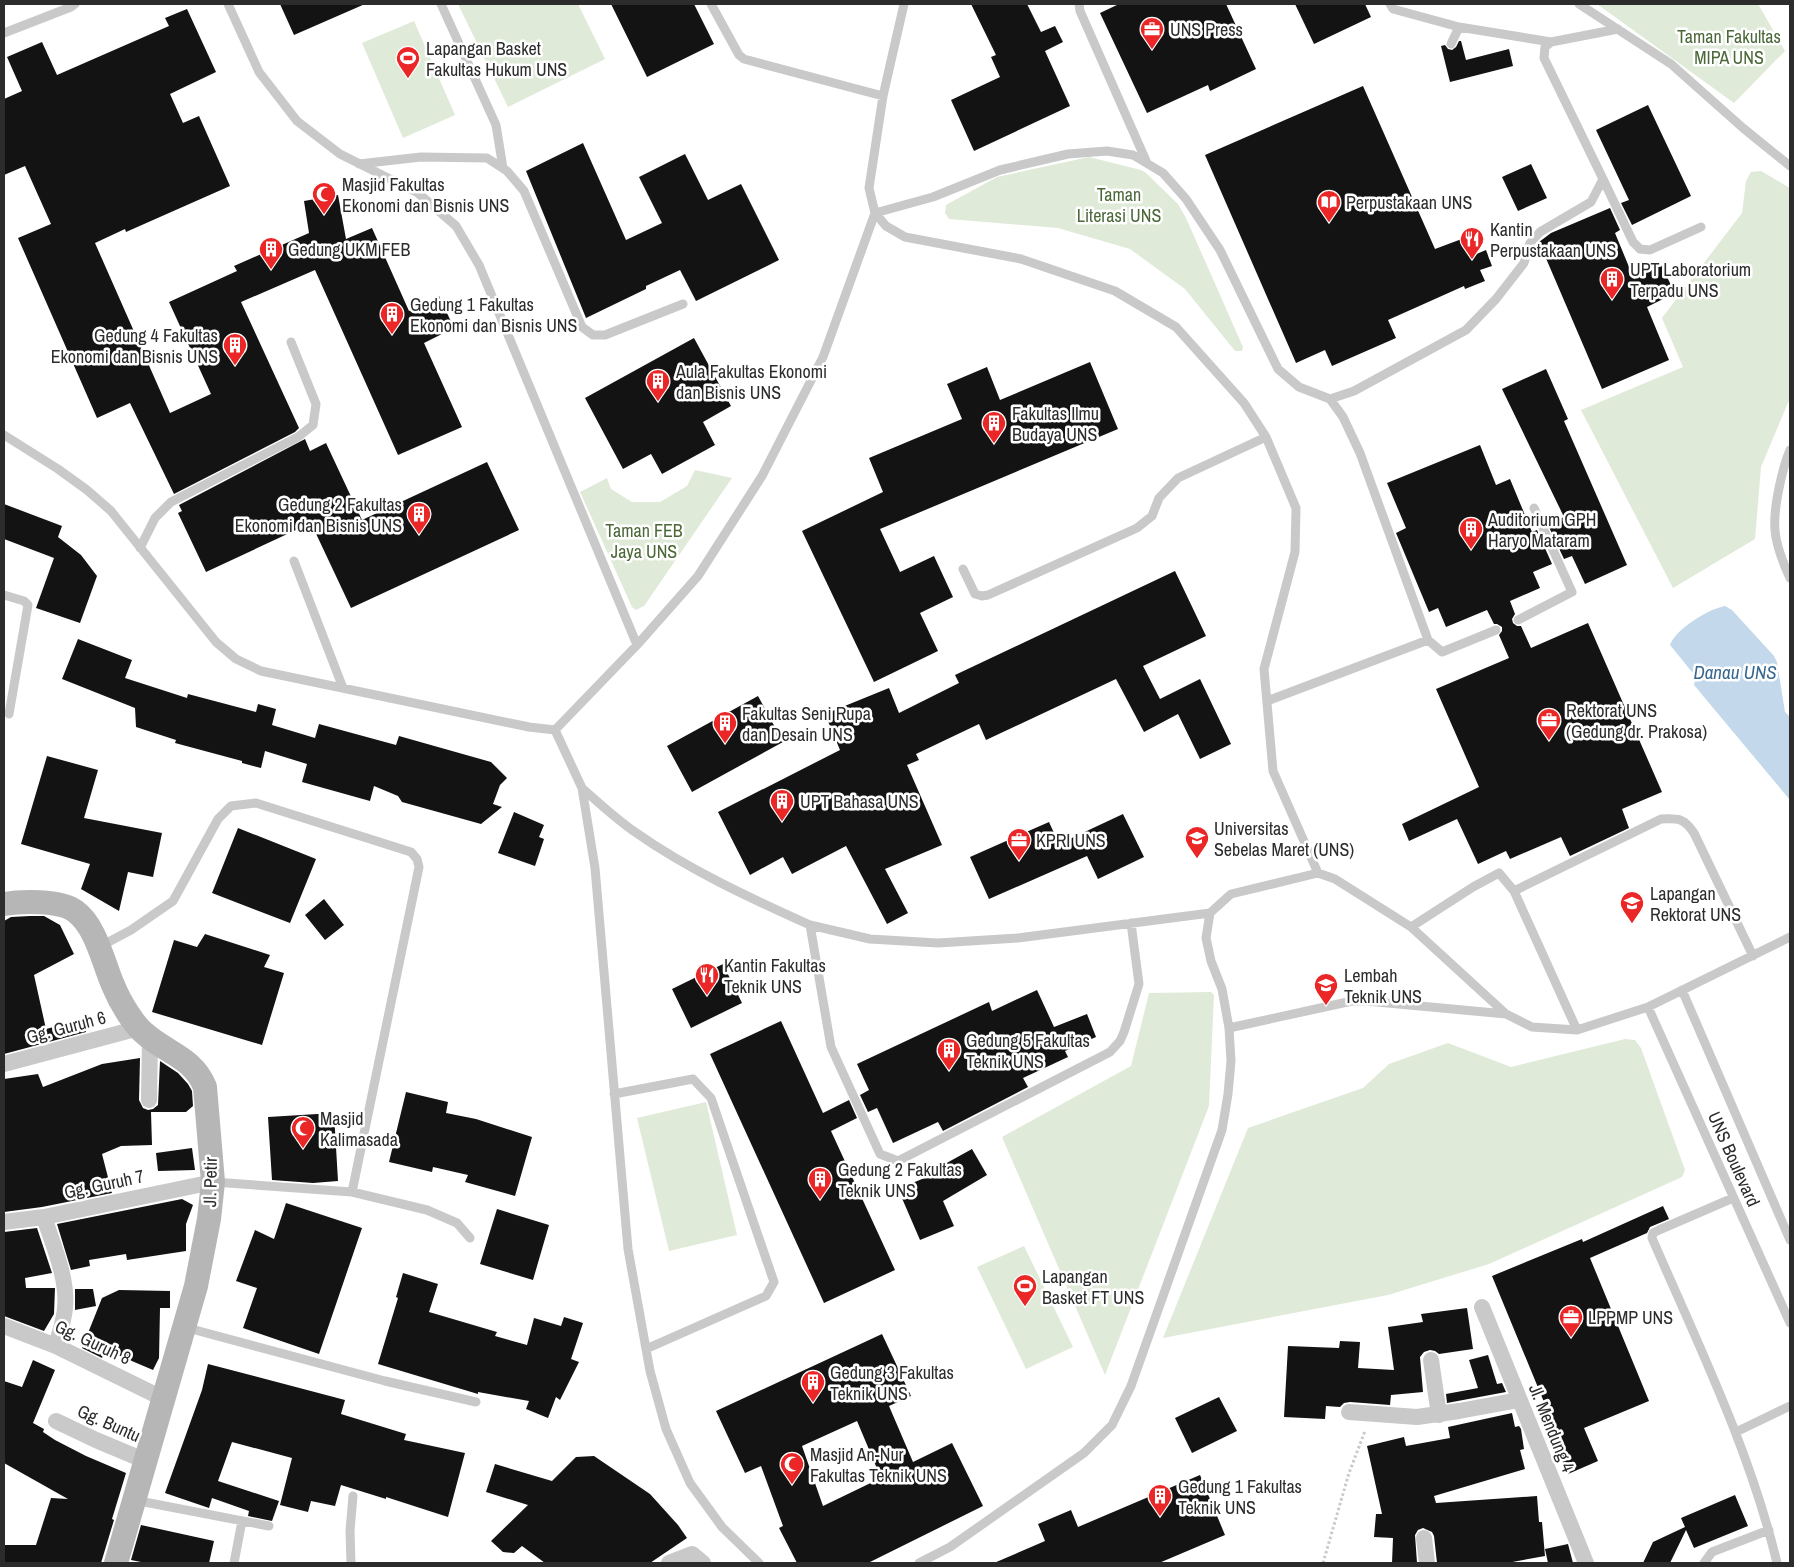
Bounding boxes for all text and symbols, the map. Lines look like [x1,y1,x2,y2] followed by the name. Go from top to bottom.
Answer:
[1139,16,1165,50] office icon: UNS Press
[1170,17,1243,42] place label: UNS Press
[1677,24,1781,70] park label: Taman Fakultas MIPA UNS
[426,36,567,82] place label: Lapangan Basket Fakultas Hukum UNS
[395,45,421,79] sports icon: Lapangan Basket Fakultas Hukum UNS
[342,172,510,218] place label: Masjid Fakultas Ekonomi dan Bisnis UNS
[311,181,337,215] mosque icon: Masjid Fakultas Ekonomi dan Bisnis UNS
[1077,182,1161,228] park label: Taman Literasi UNS
[1316,189,1342,223] library icon: Perpustakaan UNS
[1346,190,1472,215] place label: Perpustakaan UNS
[1490,217,1616,263] place label: Kantin Perpustakaan UNS
[1459,226,1485,260] restaurant icon: Kantin Perpustakaan UNS
[258,236,284,270] building icon: Gedung UKM FEB
[288,237,410,262] place label: Gedung UKM FEB
[1630,257,1751,303] place label: UPT Laboratorium Terpadu UNS
[1599,266,1625,300] building icon: UPT Laboratorium Terpadu UNS
[410,292,578,338] place label: Gedung 1 Fakultas Ekonomi dan Bisnis UNS
[379,301,405,335] building icon: Gedung 1 Fakultas Ekonomi dan Bisnis UNS
[51,323,218,369] place label: Gedung 4 Fakultas Ekonomi dan Bisnis UNS
[222,332,248,366] building icon: Gedung 4 Fakultas Ekonomi dan Bisnis UNS
[675,359,827,405] place label: Aula Fakultas Ekonomi dan Bisnis UNS
[645,368,671,402] building icon: Aula Fakultas Ekonomi dan Bisnis UNS
[1012,401,1099,447] place label: Fakultas Ilmu Budaya UNS
[981,410,1007,444] building icon: Fakultas Ilmu Budaya UNS
[235,492,402,538] place label: Gedung 2 Fakultas Ekonomi dan Bisnis UNS
[406,501,432,535] building icon: Gedung 2 Fakultas Ekonomi dan Bisnis UNS
[1487,507,1596,553] place label: Auditorium GPH Haryo Mataram
[1458,516,1484,550] building icon: Auditorium GPH Haryo Mataram
[605,518,683,564] park label: Taman FEB Jaya UNS
[1693,659,1777,685] water label: Danau UNS
[1566,698,1707,744] place label: Rektorat UNS (Gedung dr. Prakosa)
[742,701,871,747] place label: Fakultas Seni Rupa dan Desain UNS
[1536,707,1562,741] office icon: Rektorat UNS (Gedung dr. Prakosa)
[712,710,738,744] building icon: Fakultas Seni Rupa dan Desain UNS
[769,788,795,822] building icon: UPT Bahasa UNS
[800,789,919,814] place label: UPT Bahasa UNS
[1214,816,1354,862] place label: Universitas Sebelas Maret (UNS)
[1184,825,1210,859] school or university icon: Universitas Sebelas Maret (UNS)
[1006,827,1032,861] office icon: KPRI UNS
[1036,828,1106,853] place label: KPRI UNS
[1650,881,1741,927] place label: Lapangan Rektorat UNS
[1619,890,1645,924] school or university icon: Lapangan Rektorat UNS
[724,953,826,999] place label: Kantin Fakultas Teknik UNS
[694,962,720,996] restaurant icon: Kantin Fakultas Teknik UNS
[1344,963,1422,1009] place label: Lembah Teknik UNS
[1313,972,1339,1006] school or university icon: Lembah Teknik UNS
[24,1004,108,1050] street label: Gg. Guruh 6
[966,1028,1090,1074] place label: Gedung 5 Fakultas Teknik UNS
[936,1037,962,1071] building icon: Gedung 5 Fakultas Teknik UNS
[320,1106,398,1152] place label: Masjid Kalimasada
[1702,1107,1766,1211] street label: UNS Boulevard
[290,1115,316,1149] mosque icon: Masjid Kalimasada
[197,1157,223,1207] street label: Jl. Petir
[838,1157,962,1203] place label: Gedung 2 Fakultas Teknik UNS
[62,1163,146,1205] street label: Gg. Guruh 7
[807,1166,833,1200] building icon: Gedung 2 Fakultas Teknik UNS
[1042,1264,1144,1310] place label: Lapangan Basket FT UNS
[1012,1273,1038,1307] sports icon: Lapangan Basket FT UNS
[1558,1304,1584,1338] office icon: LPPMP UNS
[1588,1305,1673,1330] place label: LPPMP UNS
[51,1314,135,1370] street label: Gg. Guruh 8
[830,1360,954,1406] place label: Gedung 3 Fakultas Teknik UNS
[800,1369,826,1403] building icon: Gedung 3 Fakultas Teknik UNS
[1523,1380,1581,1476] street label: Jl. Mendung 4
[74,1398,144,1448] street label: Gg. Buntu
[810,1442,947,1488] place label: Masjid An-Nur Fakultas Teknik UNS
[779,1451,805,1485] mosque icon: Masjid An-Nur Fakultas Teknik UNS
[1178,1474,1302,1520] place label: Gedung 1 Fakultas Teknik UNS
[1147,1483,1173,1517] building icon: Gedung 1 Fakultas Teknik UNS

